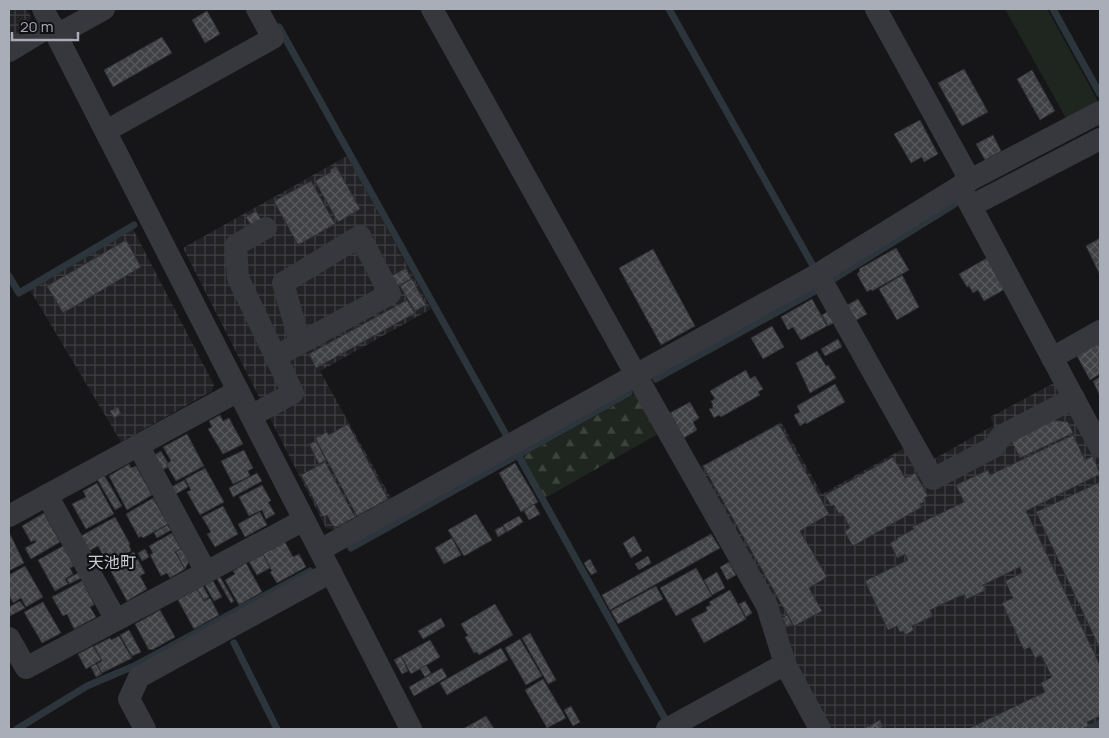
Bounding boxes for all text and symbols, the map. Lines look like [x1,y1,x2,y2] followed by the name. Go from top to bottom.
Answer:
[12,10,79,42] scale bar
[20,16,53,37] text: 20 m
[88,551,136,573] district label: 天池町

